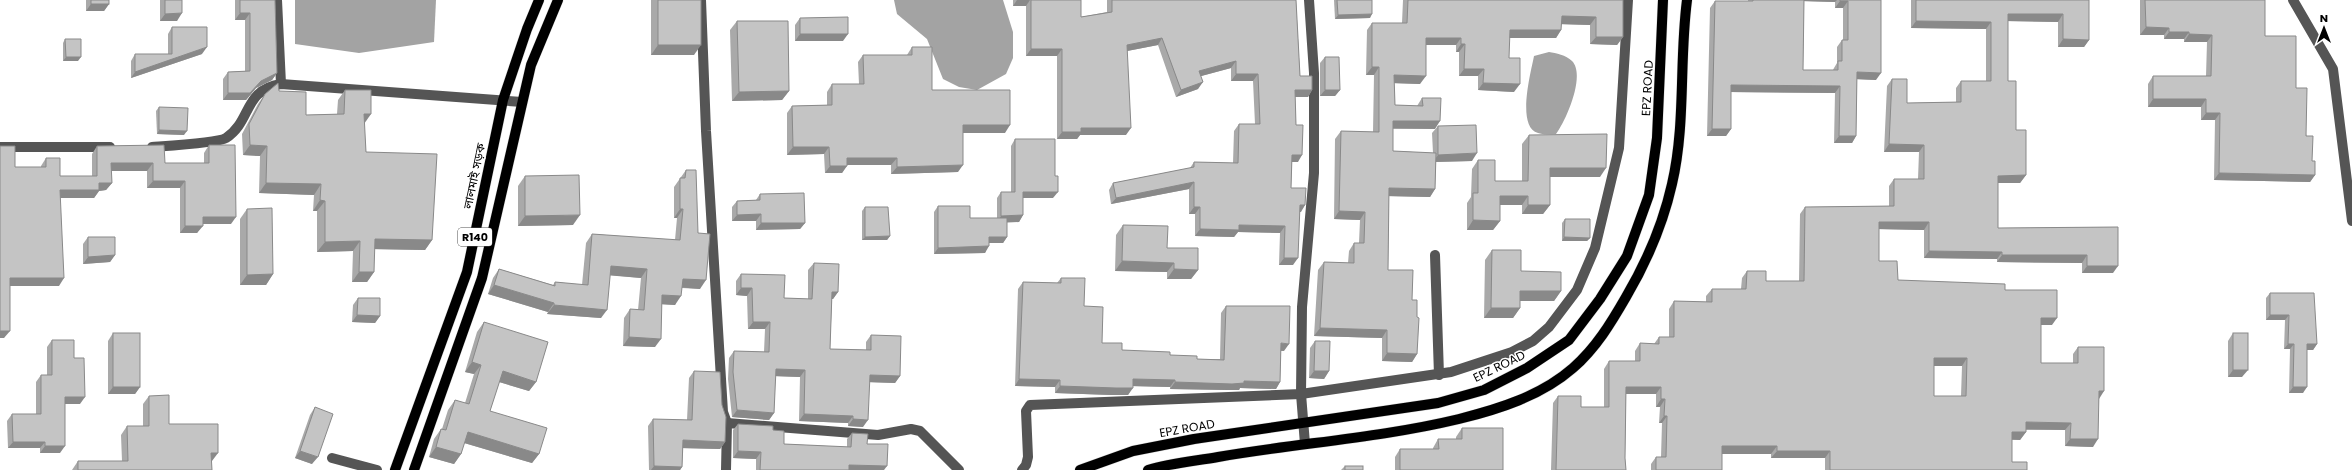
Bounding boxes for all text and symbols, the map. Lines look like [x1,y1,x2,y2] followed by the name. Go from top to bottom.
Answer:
[2304,8,2344,48] north arrow
[2320,10,2328,26] text: N
[1637,60,1657,116] street label: EPZ ROAD
[459,141,489,211] street label: লালমাই সড়ক
[458,228,492,246] road number: R140
[1470,346,1528,386] street label: EPZ ROAD
[1158,415,1216,441] street label: EPZ ROAD

